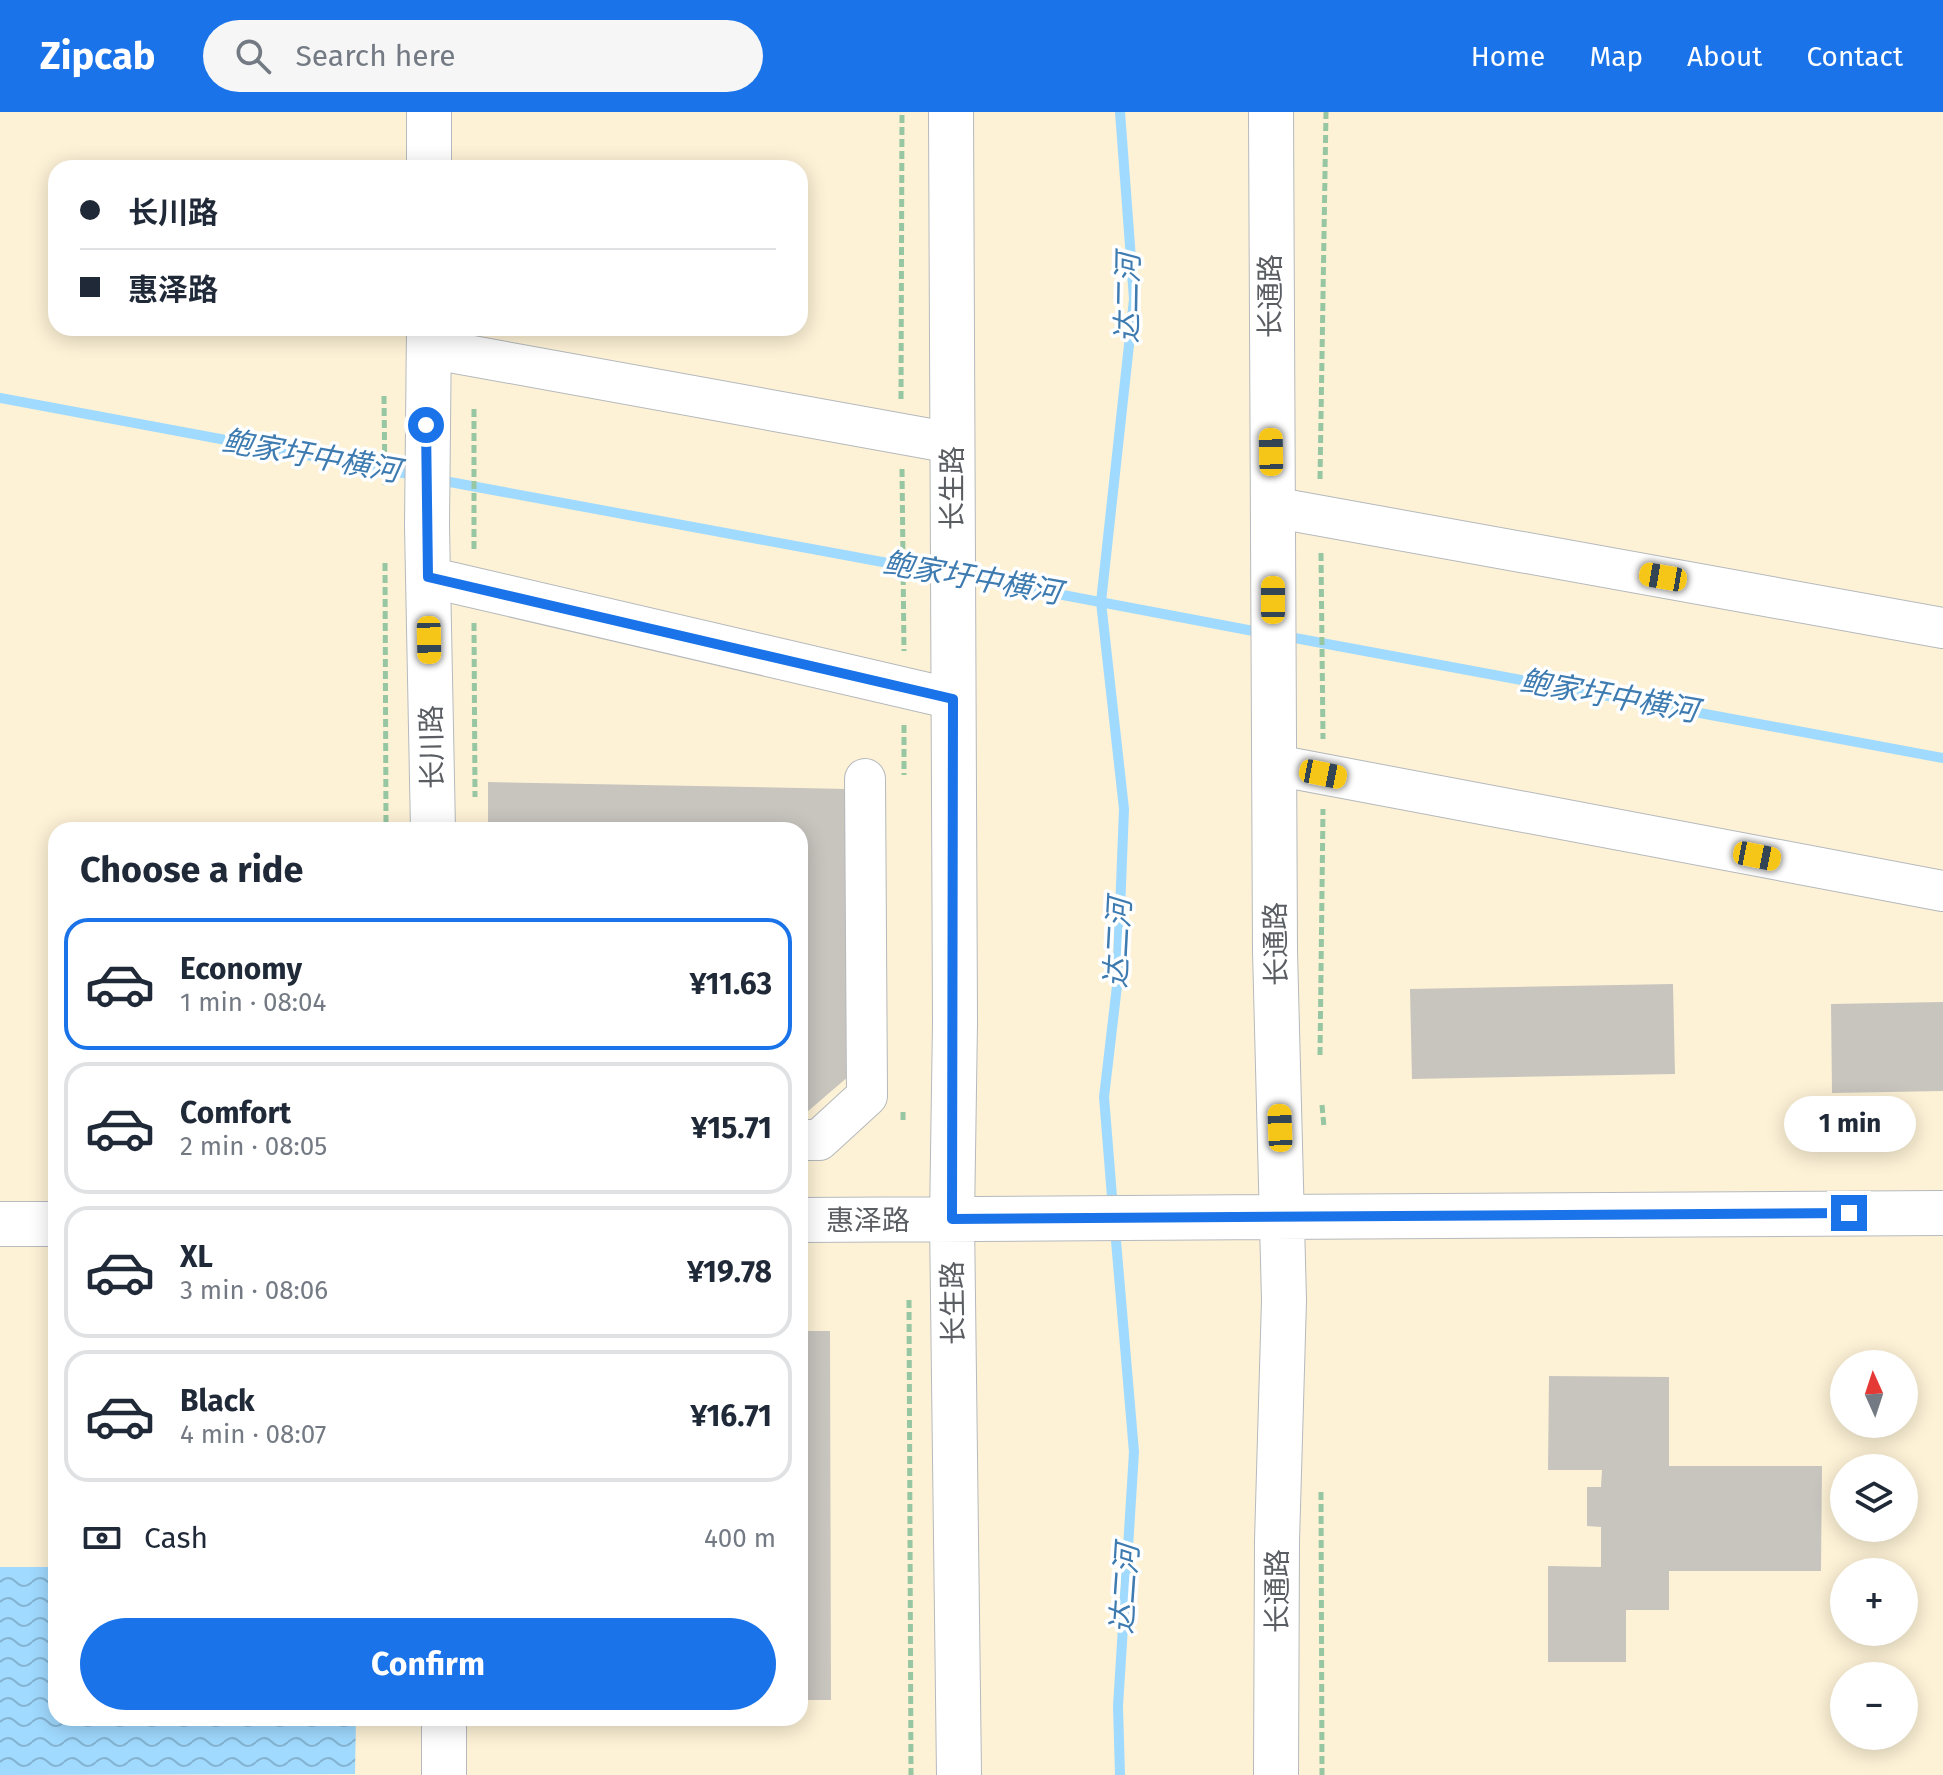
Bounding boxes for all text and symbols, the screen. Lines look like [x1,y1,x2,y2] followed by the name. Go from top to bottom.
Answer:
[203,20,763,92] search box
[40,33,155,79] text: Zipcab
[231,34,275,78] icon: search
[295,38,456,74] text: Search here
[1471,40,1545,73] text: Home
[1589,40,1643,73] text: Map
[1687,40,1762,73] text: About
[1806,40,1903,73] text: Contact
[128,195,218,231] text: 长川路
[1109,248,1147,343] water label: 达二河
[1254,254,1287,338] street label: 长通路
[128,272,218,308] text: 惠泽路
[408,407,444,443] route start
[219,423,408,490] water label: 鲍家圩中横河
[1259,428,1283,476] car
[936,446,969,530] street label: 长生路
[880,545,1069,612] water label: 鲍家圩中横河
[1637,561,1689,593] car
[1261,576,1285,624] car
[417,616,441,664] car
[1517,663,1706,730] water label: 鲍家圩中横河
[415,705,449,789] street label: 长川路
[1297,758,1349,790] car
[1731,840,1783,872] car
[80,848,303,892] text: Choose a ride
[1098,892,1139,989] water label: 达二河
[1259,902,1293,986] street label: 长通路
[84,948,156,1020] icon: car
[180,951,302,987] text: Economy
[689,966,772,1002] text: ¥11.63
[180,987,326,1018] text: 1 min · 08:04
[84,1092,156,1164] icon: car
[180,1095,291,1131] text: Comfort
[1783,1097,1915,1153] callout: 1 min
[1267,1104,1293,1152] car
[1819,1108,1881,1139] text: 1 min
[691,1110,772,1146] text: ¥15.71
[180,1131,327,1162] text: 2 min · 08:05
[1831,1195,1867,1231] route end
[826,1204,910,1237] street label: 惠泽路
[84,1236,156,1308] icon: car
[180,1239,213,1275] text: XL
[687,1254,772,1290] text: ¥19.78
[936,1261,970,1345] street label: 长生路
[180,1275,328,1306] text: 3 min · 08:06
[1830,1350,1918,1438] north arrow
[1830,1350,1918,1750] map controls
[84,1380,156,1452] icon: car
[180,1383,255,1419] text: Black
[690,1398,772,1434] text: ¥16.71
[180,1419,326,1450] text: 4 min · 08:07
[1830,1454,1918,1542] button: layers
[80,1516,124,1560] icon: cash
[144,1520,208,1556] text: Cash
[704,1523,776,1554] text: 400 m
[1104,1538,1146,1635] water label: 达二河
[1261,1549,1294,1633] street label: 长通路
[1830,1558,1918,1646] button: +
[80,1618,776,1710] button: Confirm
[1830,1662,1918,1750] button: −

